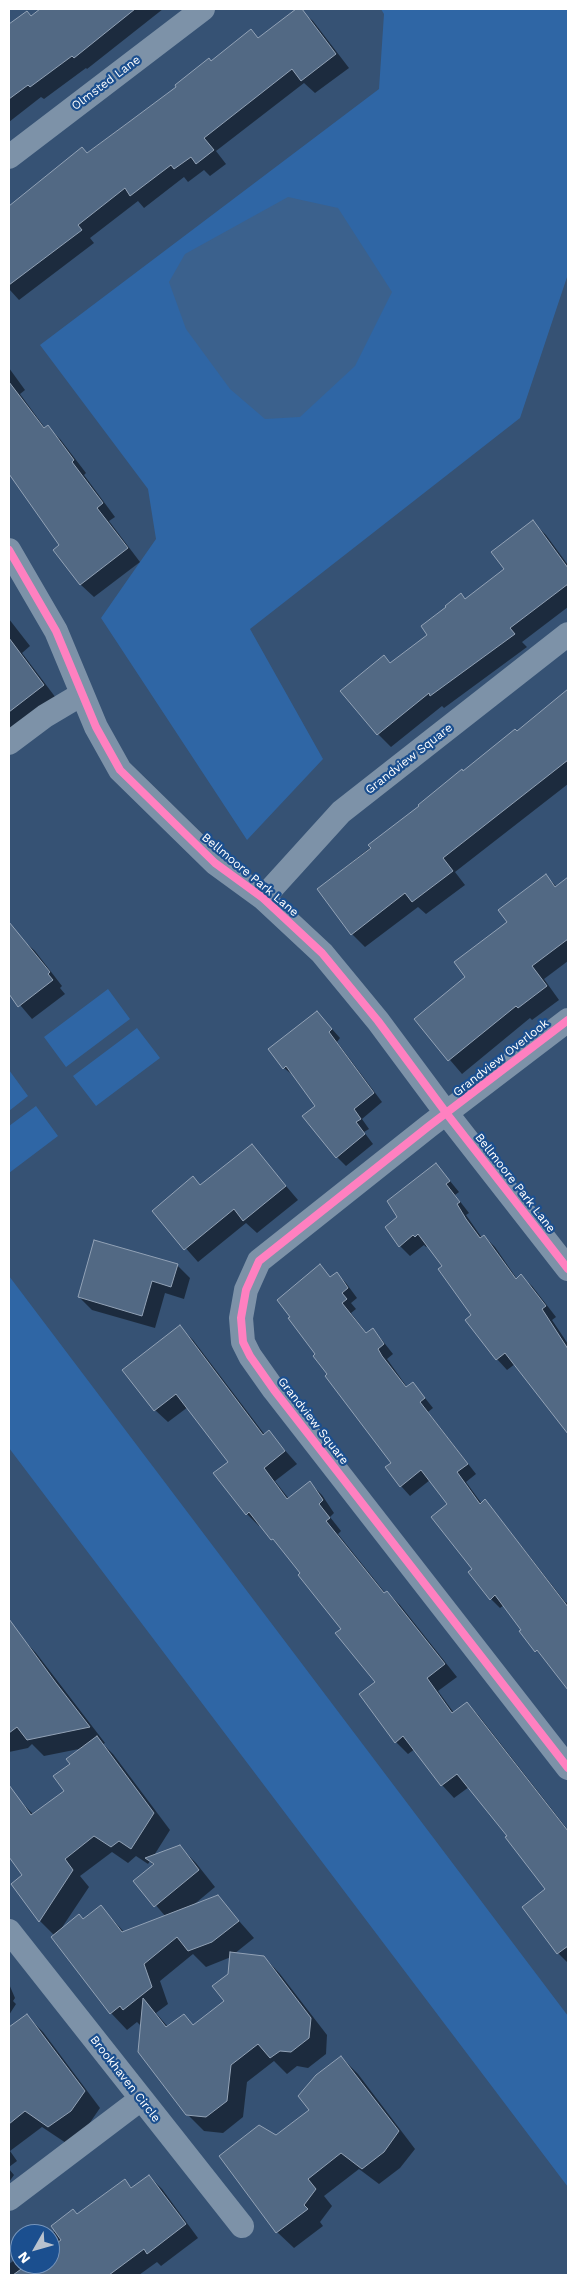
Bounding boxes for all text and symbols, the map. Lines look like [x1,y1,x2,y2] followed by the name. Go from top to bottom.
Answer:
[69,52,143,114] street label: Olmsted Lane
[363,721,455,797] street label: Grandview Square
[199,830,301,920] street label: Bellmoore Park Lane
[450,1016,552,1100] street label: Grandview Overlook
[472,1131,558,1235] street label: Bellmoore Park Lane
[275,1375,351,1467] street label: Grandview Square
[87,2033,163,2125] street label: Brookhaven Circle
[10,2224,60,2274] north arrow
[14,2249,33,2267] text: N

